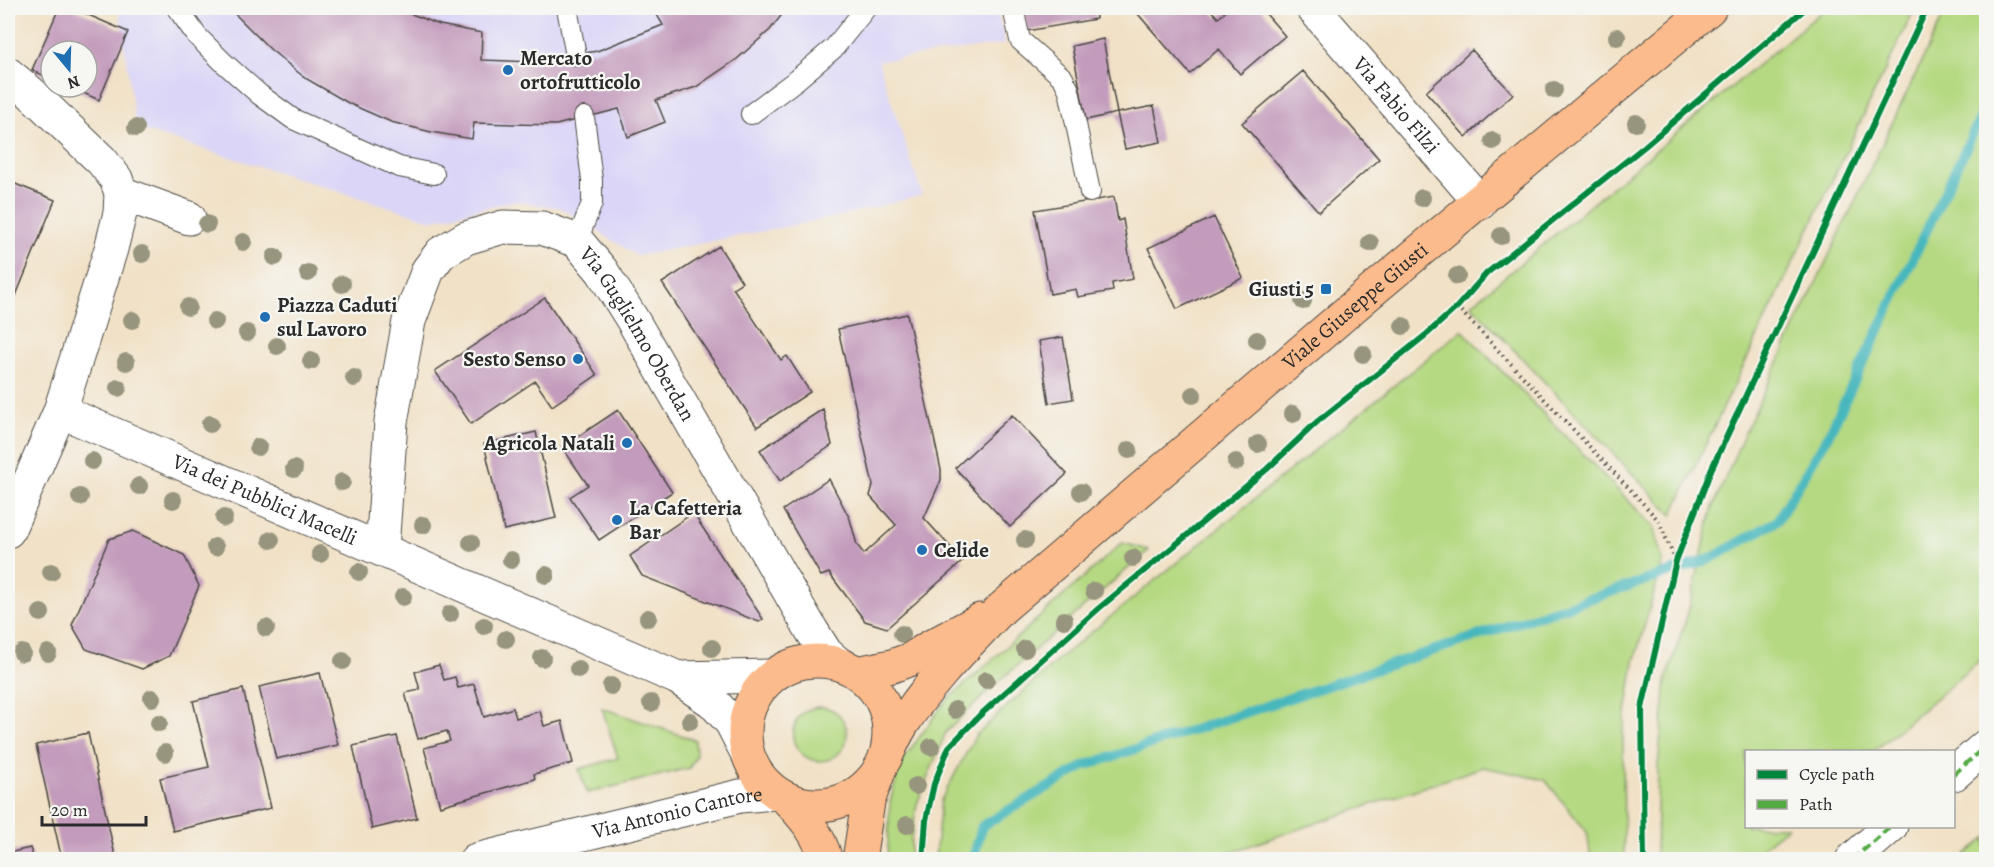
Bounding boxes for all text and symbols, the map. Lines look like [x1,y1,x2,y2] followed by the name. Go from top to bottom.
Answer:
[39,39,99,99] north arrow
[520,44,641,96] place label: Mercato ortofrutticolo
[1346,50,1446,160] street label: Via Fabio Filzi
[501,63,515,77] marker: Mercato ortofrutticolo
[64,70,83,95] text: N
[1275,236,1434,376] street label: Viale Giuseppe Giusti
[573,240,702,426] street label: Via Guglielmo Oberdan
[1249,275,1314,303] place label: Giusti 5
[1319,282,1333,296] marker: Giusti 5
[277,291,397,343] place label: Piazza Caduti sul Lavoro
[258,310,272,324] marker: Piazza Caduti sul Lavoro
[463,345,566,373] place label: Sesto Senso
[571,352,585,366] marker: Sesto Senso
[483,429,615,457] place label: Agricola Natali
[620,436,634,450] marker: Agricola Natali
[167,447,362,552] street label: Via dei Pubblici Macelli
[629,494,743,546] place label: La Cafetteria Bar
[610,513,624,527] marker: La Cafetteria Bar
[934,536,989,564] place label: Celide
[915,543,929,557] marker: Celide
[1745,750,1955,828] legend
[1799,762,1875,786] text: Cycle path
[588,780,763,846] street label: Via Antonio Cantore
[42,789,146,827] scale bar
[1799,792,1833,816] text: Path
[51,798,88,822] text: 20 m

